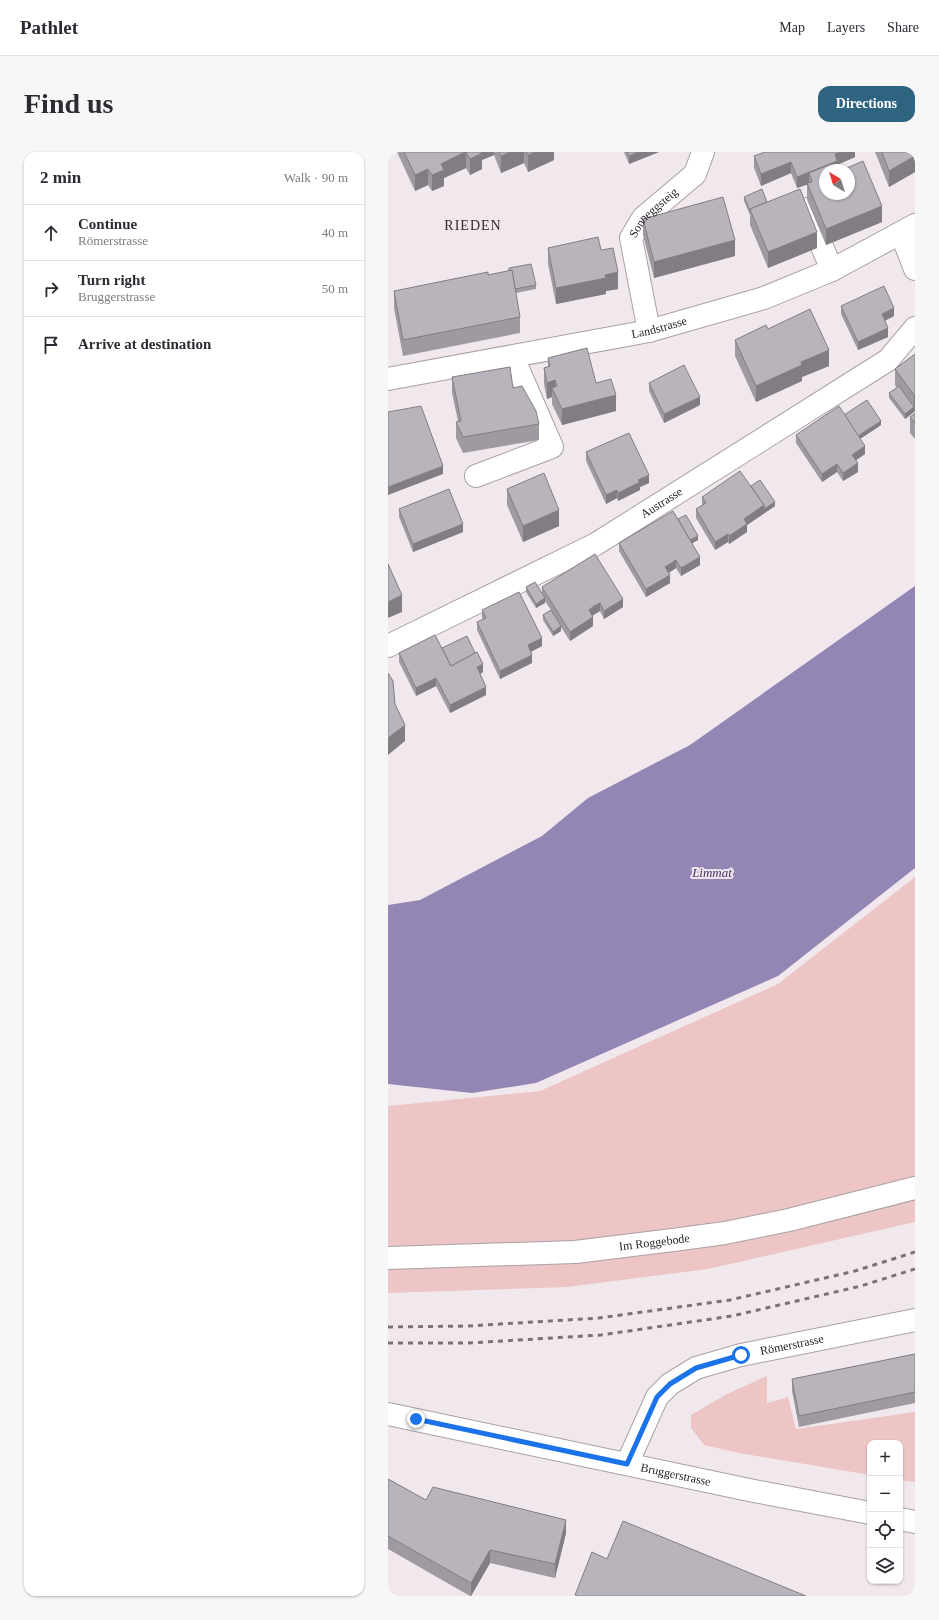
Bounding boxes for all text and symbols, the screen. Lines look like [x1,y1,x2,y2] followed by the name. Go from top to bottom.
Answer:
[20,17,78,38] text: Pathlet
[779,20,805,35] text: Map
[827,20,865,35] text: Layers
[887,20,919,35] text: Share
[818,86,915,122] button: Directions
[24,88,114,119] text: Find us
[819,164,855,200] north arrow
[40,168,81,187] text: 2 min
[284,170,348,185] text: Walk · 90 m
[626,185,681,240] street label: Sonneggsteig
[78,216,137,232] text: Continue
[444,218,502,233] district label: RIEDEN
[40,222,62,244] icon: ahead
[322,225,348,240] text: 40 m
[78,233,148,248] text: Römerstrasse
[78,272,145,288] text: Turn right
[40,278,62,300] icon: right
[322,281,348,296] text: 50 m
[78,289,155,304] text: Bruggerstrasse
[630,314,688,341] street label: Landstrasse
[40,334,62,356] icon: arrive
[78,336,211,352] text: Arrive at destination
[638,484,685,521] street label: Austrasse
[691,865,732,880] water label: Limmat
[618,1231,690,1254] street label: Im Roggebode
[759,1332,825,1358] street label: Römerstrasse
[732,1346,750,1364] route start
[407,1410,425,1428] route end
[867,1440,903,1584] map controls
[867,1440,903,1476] button: +
[639,1460,712,1489] street label: Bruggerstrasse
[867,1476,903,1512] button: −
[867,1512,903,1548] button: locate
[867,1548,903,1584] button: layers

